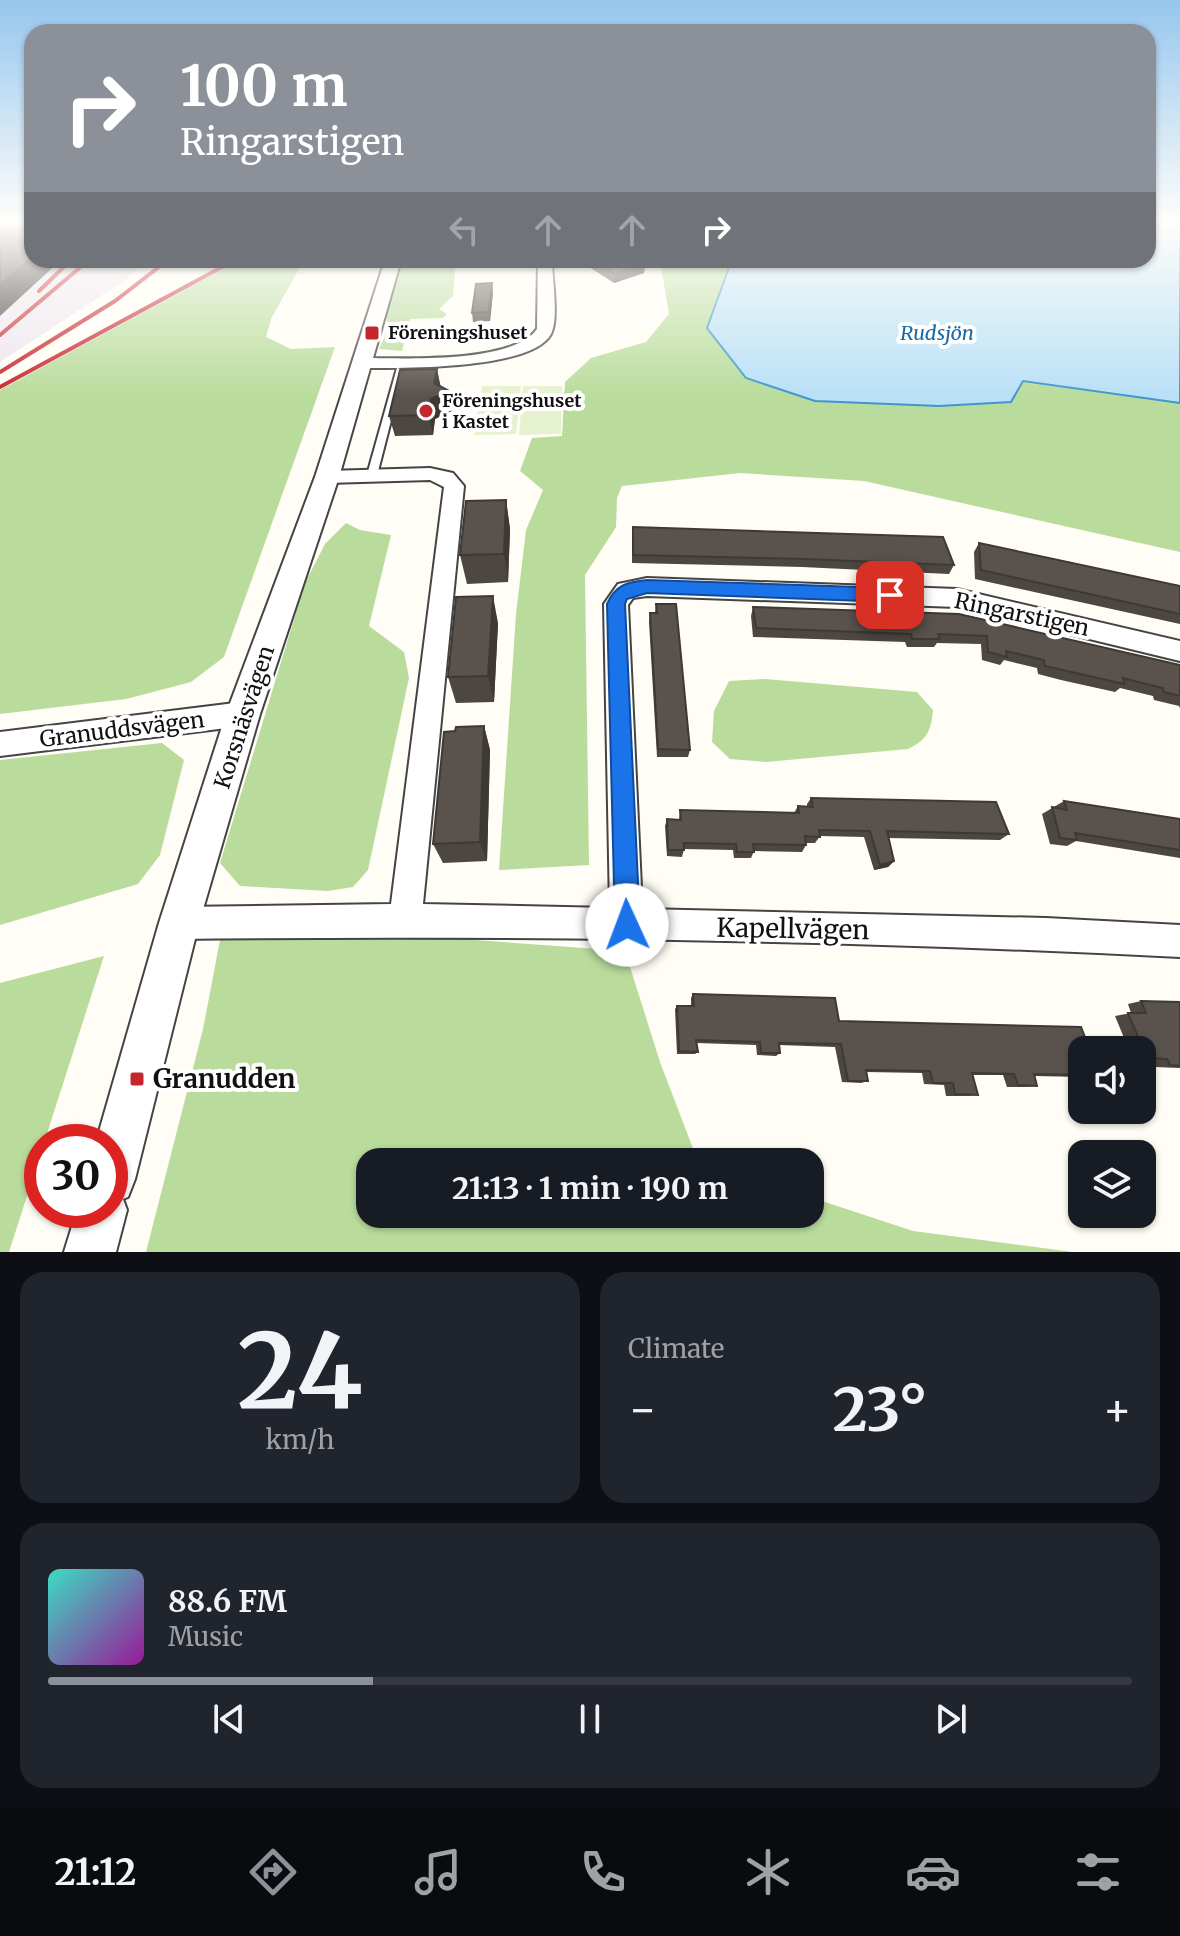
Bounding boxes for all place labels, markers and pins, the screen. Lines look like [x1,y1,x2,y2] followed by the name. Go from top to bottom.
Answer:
[388,321,528,344] place label: Föreningshuset
[363,324,381,342] marker: Föreningshuset
[442,389,582,433] place label: Föreningshuset i Kastet
[417,402,435,420] marker: Föreningshuset i Kastet
[856,561,924,629] pin
[153,1062,296,1095] place label: Granudden
[128,1070,146,1088] marker: Granudden

